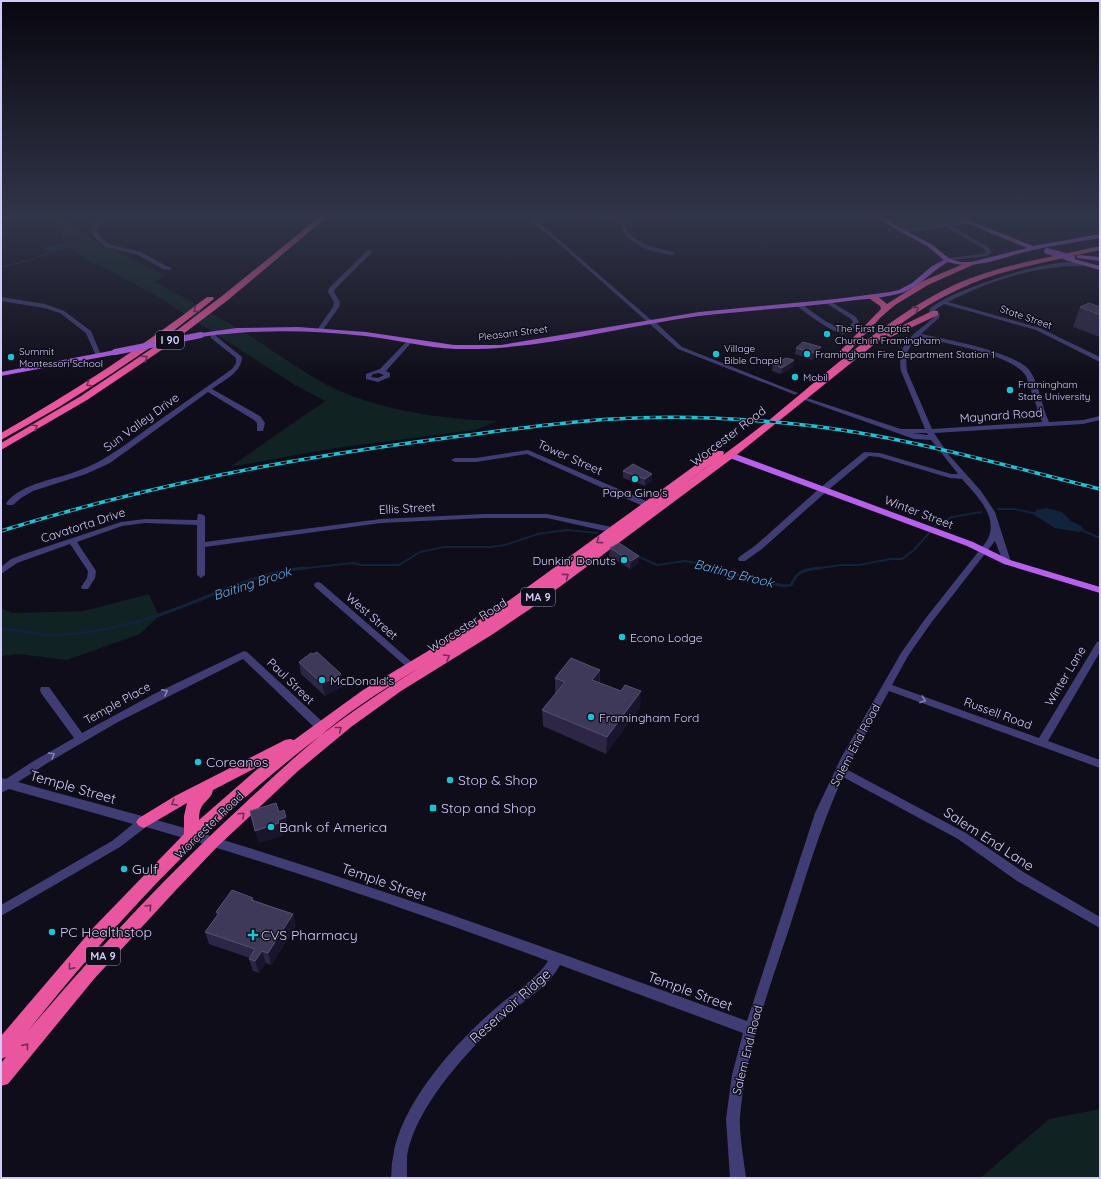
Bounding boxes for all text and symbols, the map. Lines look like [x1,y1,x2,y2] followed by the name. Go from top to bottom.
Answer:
[998,302,1054,332] street label: State Street
[193,305,200,312] one-way arrow
[912,307,919,314] one-way arrow
[477,322,549,344] street label: Pleasant Street
[835,322,940,347] place label: The First Baptist Church in Framingham
[822,329,832,339] marker: The First Baptist Church in Framingham
[156,331,184,349] road number: I 90
[724,342,782,367] place label: Village Bible Chapel
[19,345,103,370] place label: Summit Montessori School
[815,348,995,361] place label: Framingham Fire Department Station 1
[711,349,721,359] marker: Village Bible Chapel
[802,349,812,359] marker: Framingham Fire Department Station 1
[6,352,16,362] marker: Summit Montessori School
[140,356,147,363] one-way arrow
[803,371,828,384] place label: Mobil
[790,372,800,382] marker: Mobil
[1018,378,1090,403] place label: Framingham State University
[86,380,93,387] one-way arrow
[1005,385,1015,395] marker: Framingham State University
[100,389,182,455] street label: Sun Valley Drive
[688,403,768,469] street label: Worcester Road
[959,405,1043,425] street label: Maynard Road
[31,425,38,432] one-way arrow
[535,436,605,478] street label: Tower Street
[630,474,640,484] marker: Papa Gino's
[602,485,668,500] place label: Papa Gino's
[882,492,956,532] street label: Winter Street
[378,499,436,517] street label: Ellis Street
[39,504,127,546] street label: Cavatorta Drive
[597,536,604,543] one-way arrow
[532,553,616,568] place label: Dunkin' Donuts
[619,555,629,565] marker: Dunkin' Donuts
[693,555,776,591] water label: Baiting Brook
[211,563,294,603] water label: Baiting Brook
[562,574,569,581] one-way arrow
[521,588,555,606] road number: MA 9
[343,589,401,643] street label: West Street
[425,595,509,655] street label: Worcester Road
[630,630,703,645] place label: Econo Lodge
[617,632,627,642] marker: Econo Lodge
[1041,643,1089,709] street label: Winter Lane
[443,654,450,662] one-way arrow
[264,655,318,707] street label: Paul Street
[330,673,395,688] place label: McDonald's
[317,675,327,685] marker: McDonald's
[81,678,153,727] street label: Temple Place
[161,689,169,697] one-way arrow
[962,694,1034,732] street label: Russell Road
[920,695,927,703] one-way arrow
[827,701,883,789] street label: Salem End Road
[599,710,699,725] place label: Framingham Ford
[586,712,596,722] marker: Framingham Ford
[334,727,341,734] one-way arrow
[48,753,55,760] one-way arrow
[206,753,268,771] place label: Coreanos
[193,757,203,767] marker: Coreanos
[28,766,119,808] street label: Temple Street
[458,771,537,789] place label: Stop & Shop
[445,775,455,785] marker: Stop & Shop
[171,788,247,862] street label: Worcester Road
[171,799,178,806] one-way arrow
[441,799,536,817] place label: Stop and Shop
[428,803,438,813] marker: Stop and Shop
[940,803,1038,875] street label: Salem End Lane
[237,812,245,820] one-way arrow
[279,818,387,836] place label: Bank of America
[266,822,276,832] marker: Bank of America
[339,859,429,905] street label: Temple Street
[132,860,158,878] place label: Gulf
[119,864,129,874] marker: Gulf
[144,904,152,912] one-way arrow
[60,923,152,941] place label: PC Healthstop
[261,926,358,944] place label: CVS Pharmacy
[47,927,57,937] marker: PC Healthstop
[248,930,258,940] marker: CVS Pharmacy
[86,947,120,965] road number: MA 9
[69,962,76,969] one-way arrow
[466,965,554,1047] street label: Reservoir Ridge
[645,967,735,1015] street label: Temple Street
[729,1004,765,1096] street label: Salem End Road
[21,1044,28,1051] one-way arrow

